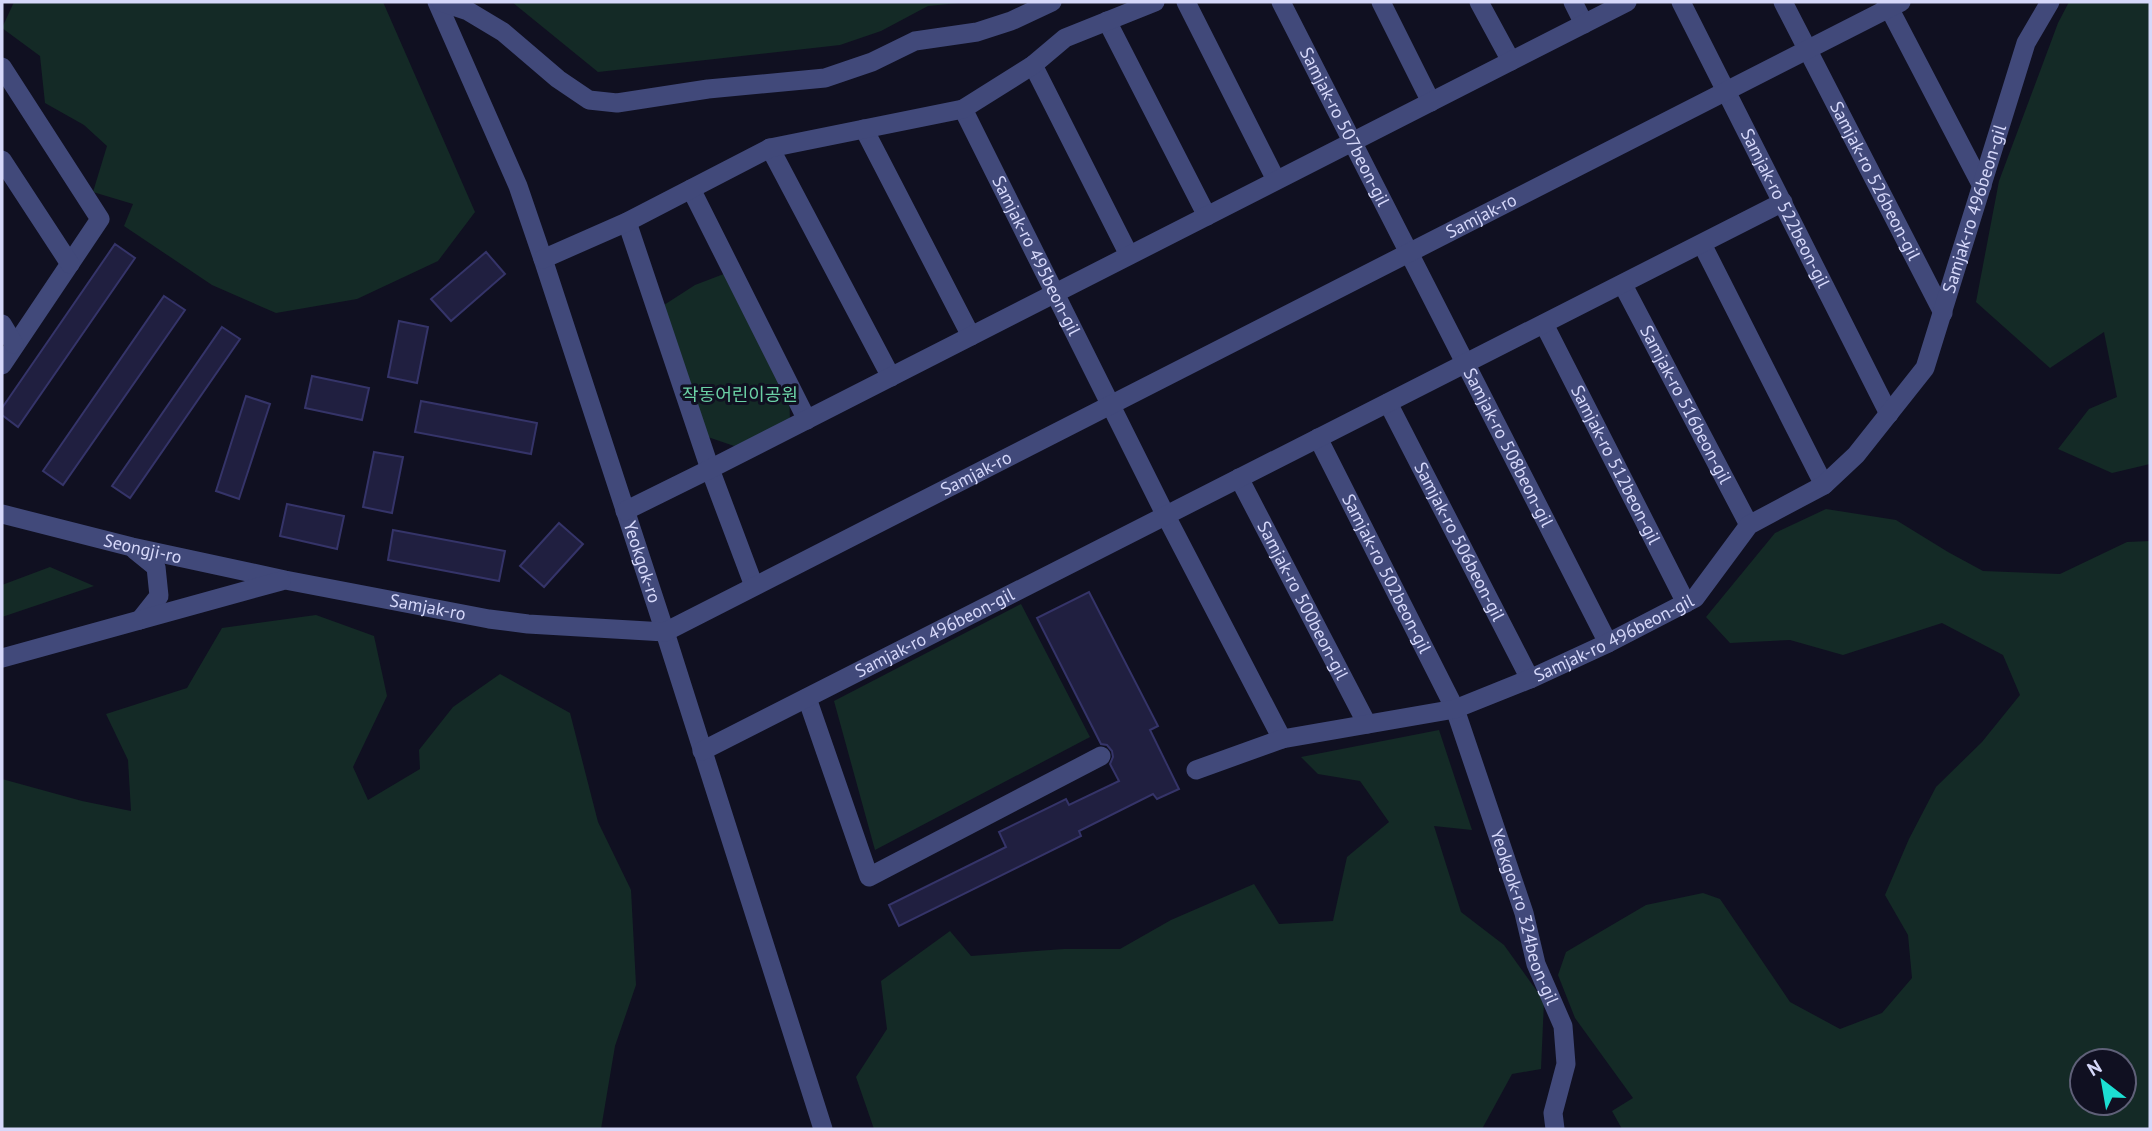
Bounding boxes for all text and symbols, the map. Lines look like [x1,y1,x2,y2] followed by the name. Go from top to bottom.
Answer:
[1295,43,1396,211] street label: Samjak-ro 507beon-gil
[1825,97,1926,265] street label: Samjak-ro 526beon-gil
[1937,121,2011,296] street label: Samjak-ro 496beon-gil
[1736,124,1836,292] street label: Samjak-ro 522beon-gil
[987,172,1086,340] street label: Samjak-ro 495beon-gil
[1441,188,1520,243] street label: Samjak-ro
[1635,321,1738,488] street label: Samjak-ro 516beon-gil
[1459,364,1559,531] street label: Samjak-ro 508beon-gil
[1566,381,1667,549] street label: Samjak-ro 512beon-gil
[682,383,798,406] park label: 작동어린이공원
[936,445,1015,501] street label: Samjak-ro
[1409,458,1511,625] street label: Samjak-ro 506beon-gil
[1337,490,1437,658] street label: Samjak-ro 502beon-gil
[1252,517,1354,684] street label: Samjak-ro 500beon-gil
[618,518,667,606] street label: Yeokgok-ro
[101,528,184,568] street label: Seongji-ro
[851,582,1019,682] street label: Samjak-ro 496beon-gil
[388,588,468,625] street label: Samjak-ro
[1530,588,1698,687] street label: Samjak-ro 496beon-gil
[1485,826,1565,1009] street label: Yeokgok-ro 324beon-gil
[2068,1047,2138,1117] north arrow
[2083,1054,2106,1081] text: N

